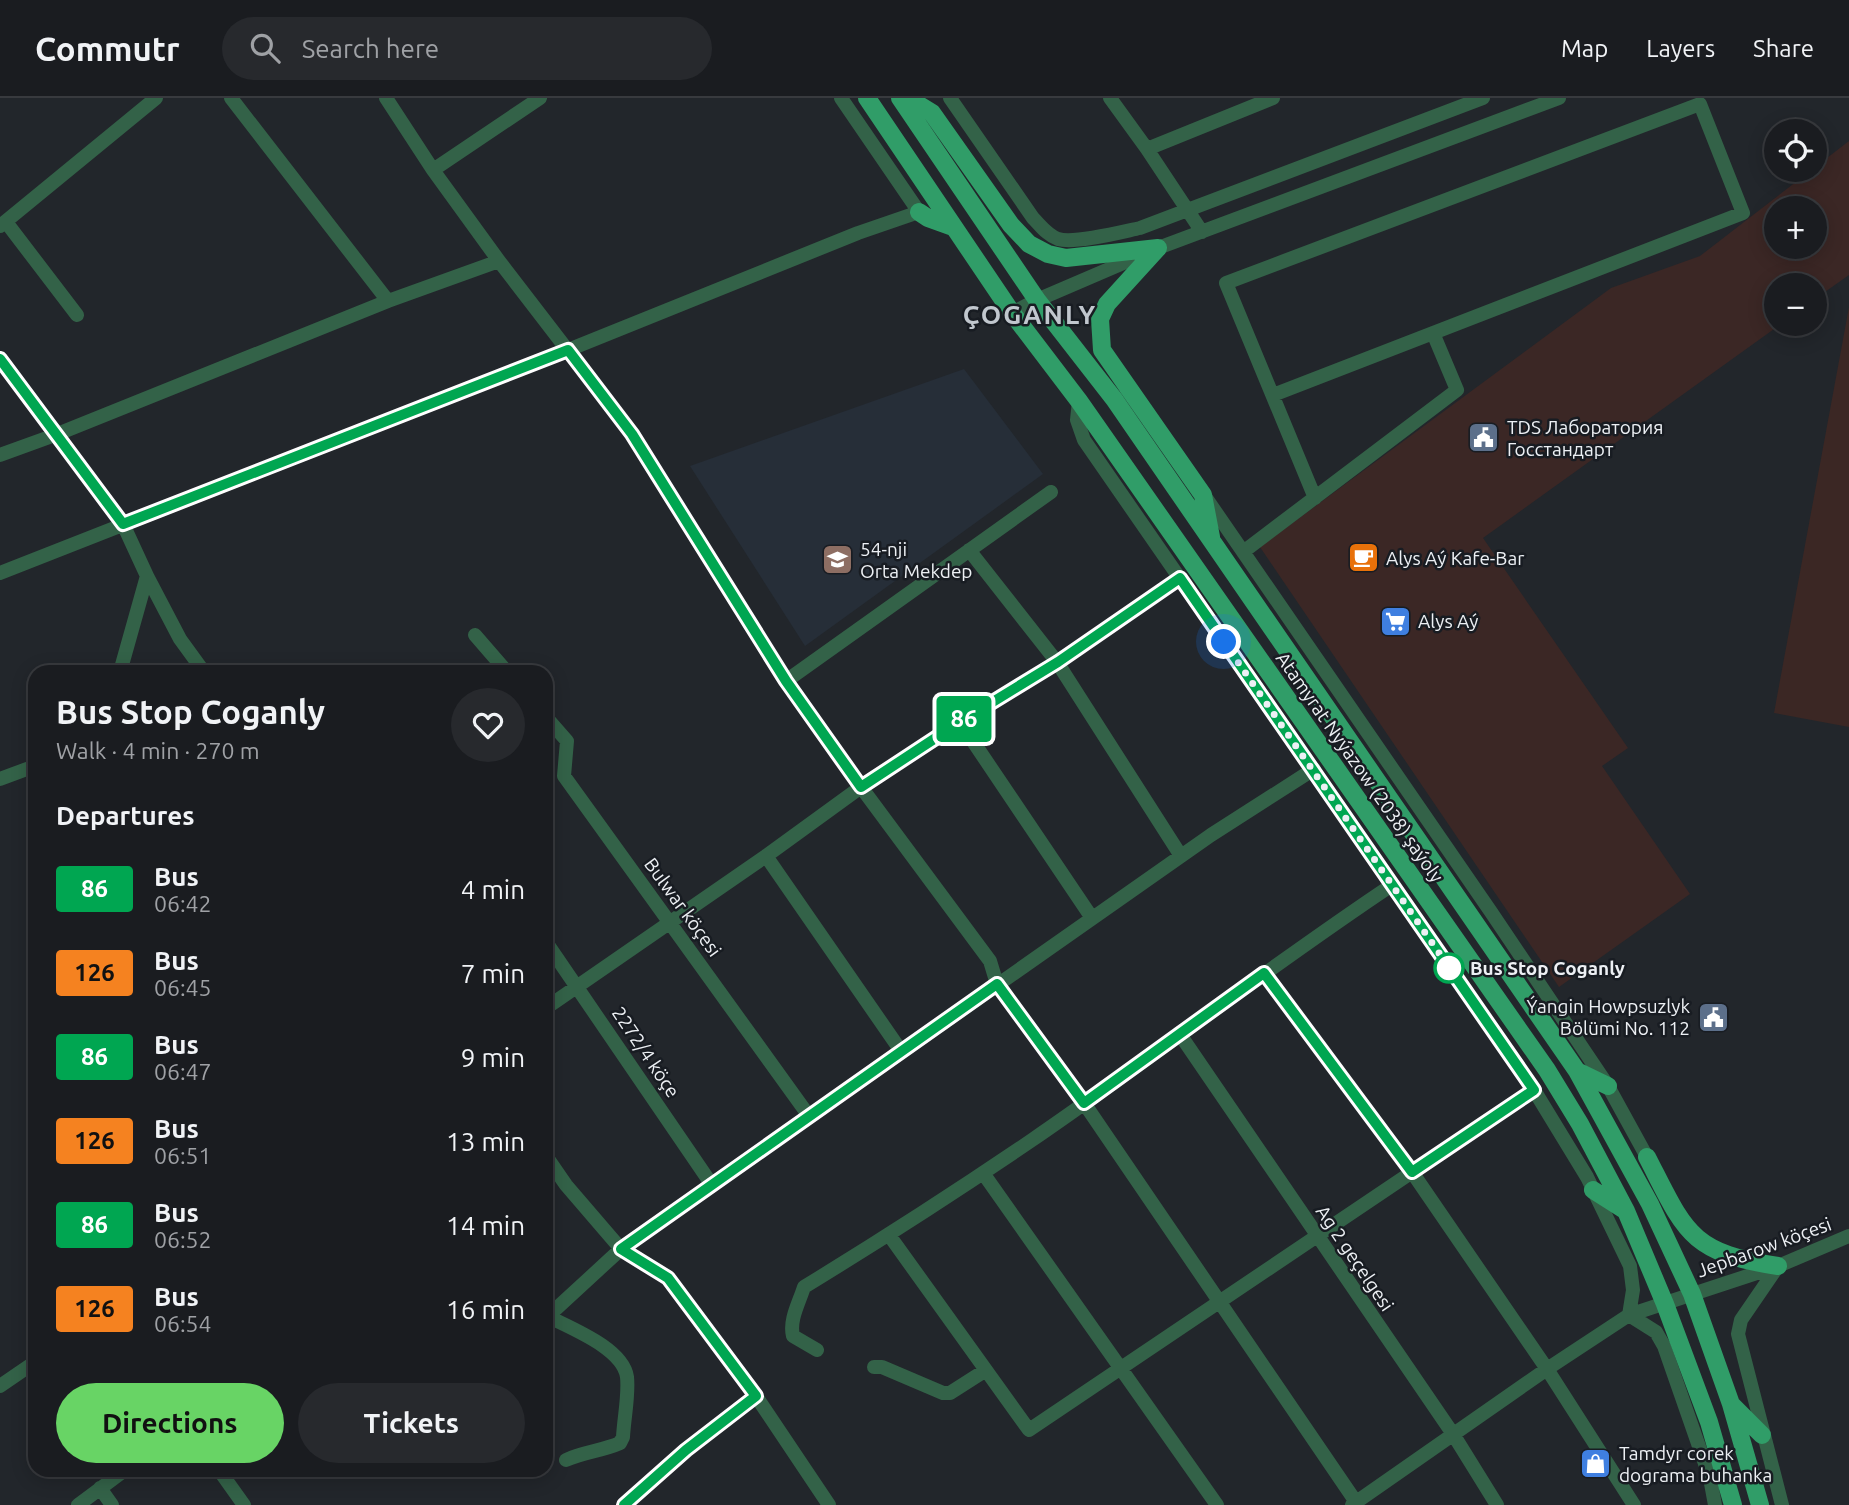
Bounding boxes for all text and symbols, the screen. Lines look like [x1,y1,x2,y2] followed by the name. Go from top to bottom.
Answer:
[222,17,712,80] search box
[246,29,284,67] icon: search
[35,30,180,67] text: Commutr
[302,34,439,63] text: Search here
[1561,35,1608,62] text: Map
[1646,35,1715,62] text: Layers
[1753,35,1814,62] text: Share
[1764,119,1827,336] map controls
[1764,119,1827,182] button: locate
[1764,196,1827,259] button: +
[1764,273,1827,336] button: −
[963,300,1097,330] district label: ÇOGANLY
[1507,416,1663,460] place label: TDS Лаборатория Госстандарт
[1467,421,1501,455] public building icon: TDS Лаборатория Госстандарт
[860,538,972,582] place label: 54-nji Orta Mekdep
[1346,541,1380,575] cafe icon: Alys Aý Kafe-Bar
[820,543,854,577] school or university icon: 54-nji Orta Mekdep
[1386,547,1524,569] place label: Alys Aý Kafe-Bar
[1378,604,1412,638] supermarket icon: Alys Aý
[1418,610,1479,632] place label: Alys Aý
[1206,624,1241,659] your location
[1272,648,1448,886] street label: Atamyrat Nyýazow (2038) şaýoly
[451,688,525,762] button: heart
[56,693,325,730] text: Bus Stop Coganly
[932,696,996,742] line badge: 86
[950,705,978,732] text: 86
[56,738,260,763] text: Walk · 4 min · 270 m
[56,801,194,830] text: Departures
[640,853,726,961] street label: Bulwar köçesi
[154,862,199,891] text: Bus
[81,875,108,902] text: 86
[461,875,525,904] text: 4 min
[154,891,212,916] text: 06:42
[154,946,199,975] text: Bus
[1434,953,1464,983] marker: Bus Stop Coganly
[1470,957,1625,979] place label: Bus Stop Coganly
[74,959,115,986] text: 126
[461,959,525,988] text: 7 min
[154,975,212,1000] text: 06:45
[1527,995,1690,1039] place label: Ýangin Howpsuzlyk Bölümi No. 112
[1696,1000,1730,1034] public building icon: Ýangin Howpsuzlyk Bölümi No. 112
[608,1003,684,1101] street label: 2272/4 köçe
[154,1030,199,1059] text: Bus
[81,1043,108,1070] text: 86
[461,1043,525,1072] text: 9 min
[154,1059,212,1084] text: 06:47
[154,1114,199,1143] text: Bus
[74,1127,115,1154] text: 126
[446,1127,525,1156] text: 13 min
[154,1143,212,1168] text: 06:51
[154,1198,199,1227] text: Bus
[1312,1201,1398,1315] street label: Ag 2 geçelgesi
[81,1211,108,1238] text: 86
[446,1211,525,1240] text: 14 min
[1694,1212,1834,1282] street label: Jepbarow köçesi
[154,1227,212,1252] text: 06:52
[154,1282,199,1311] text: Bus
[74,1295,115,1322] text: 126
[446,1295,525,1324] text: 16 min
[154,1311,212,1336] text: 06:54
[56,1383,284,1463] button: Directions
[298,1383,525,1463] button: Tickets
[1619,1442,1772,1486] place label: Tamdyr corek dograma buhanka
[1579,1447,1613,1481] shop icon: Tamdyr corek dograma buhanka

